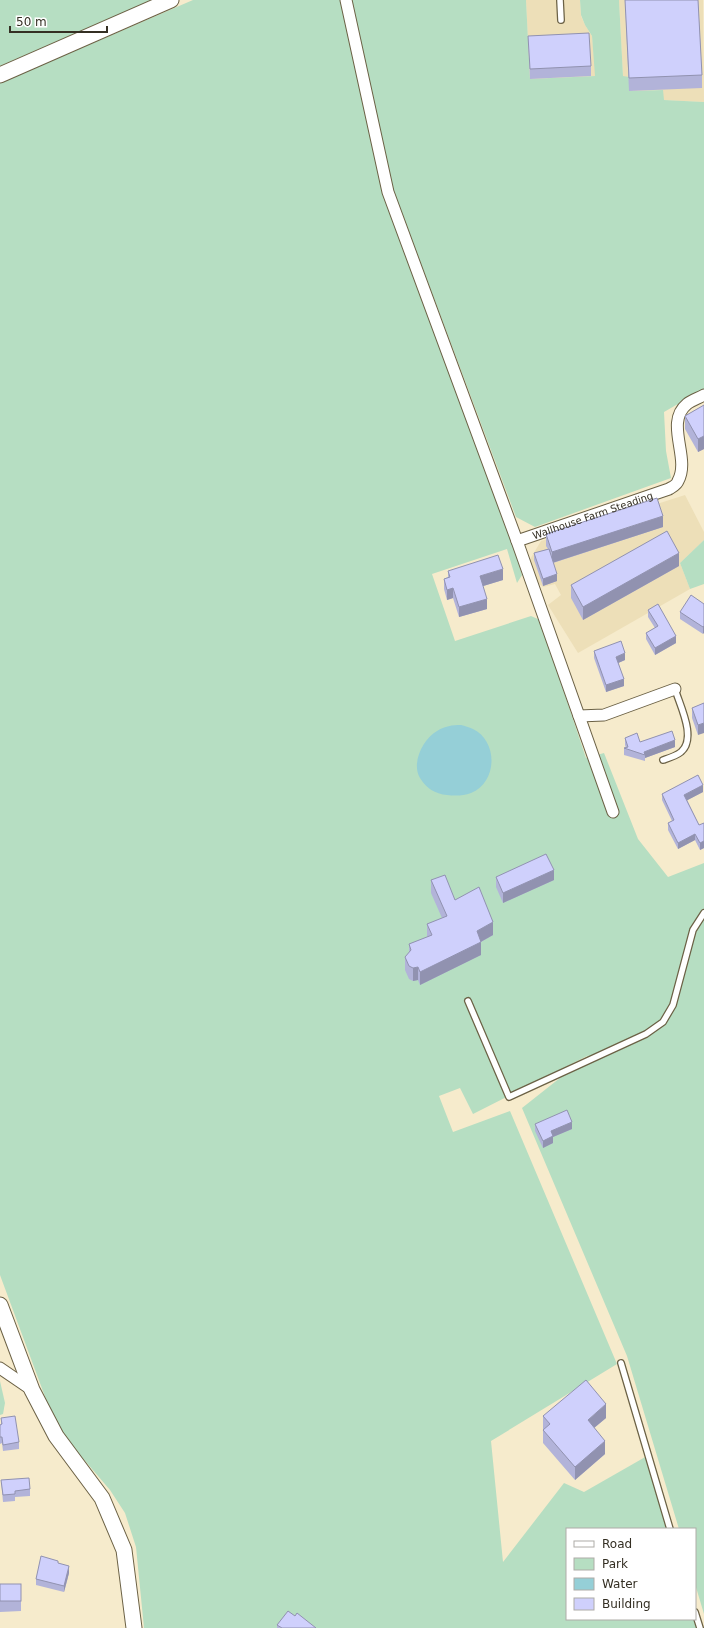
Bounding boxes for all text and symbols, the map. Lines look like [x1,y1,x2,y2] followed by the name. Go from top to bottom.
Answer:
[10,8,107,34] scale bar
[16,15,47,29] text: 50 m
[531,489,654,541] street label: Wallhouse Farm Steading
[566,1528,696,1620] legend
[602,1537,632,1551] text: Road
[602,1557,628,1571] text: Park
[602,1577,638,1591] text: Water
[602,1597,651,1611] text: Building

